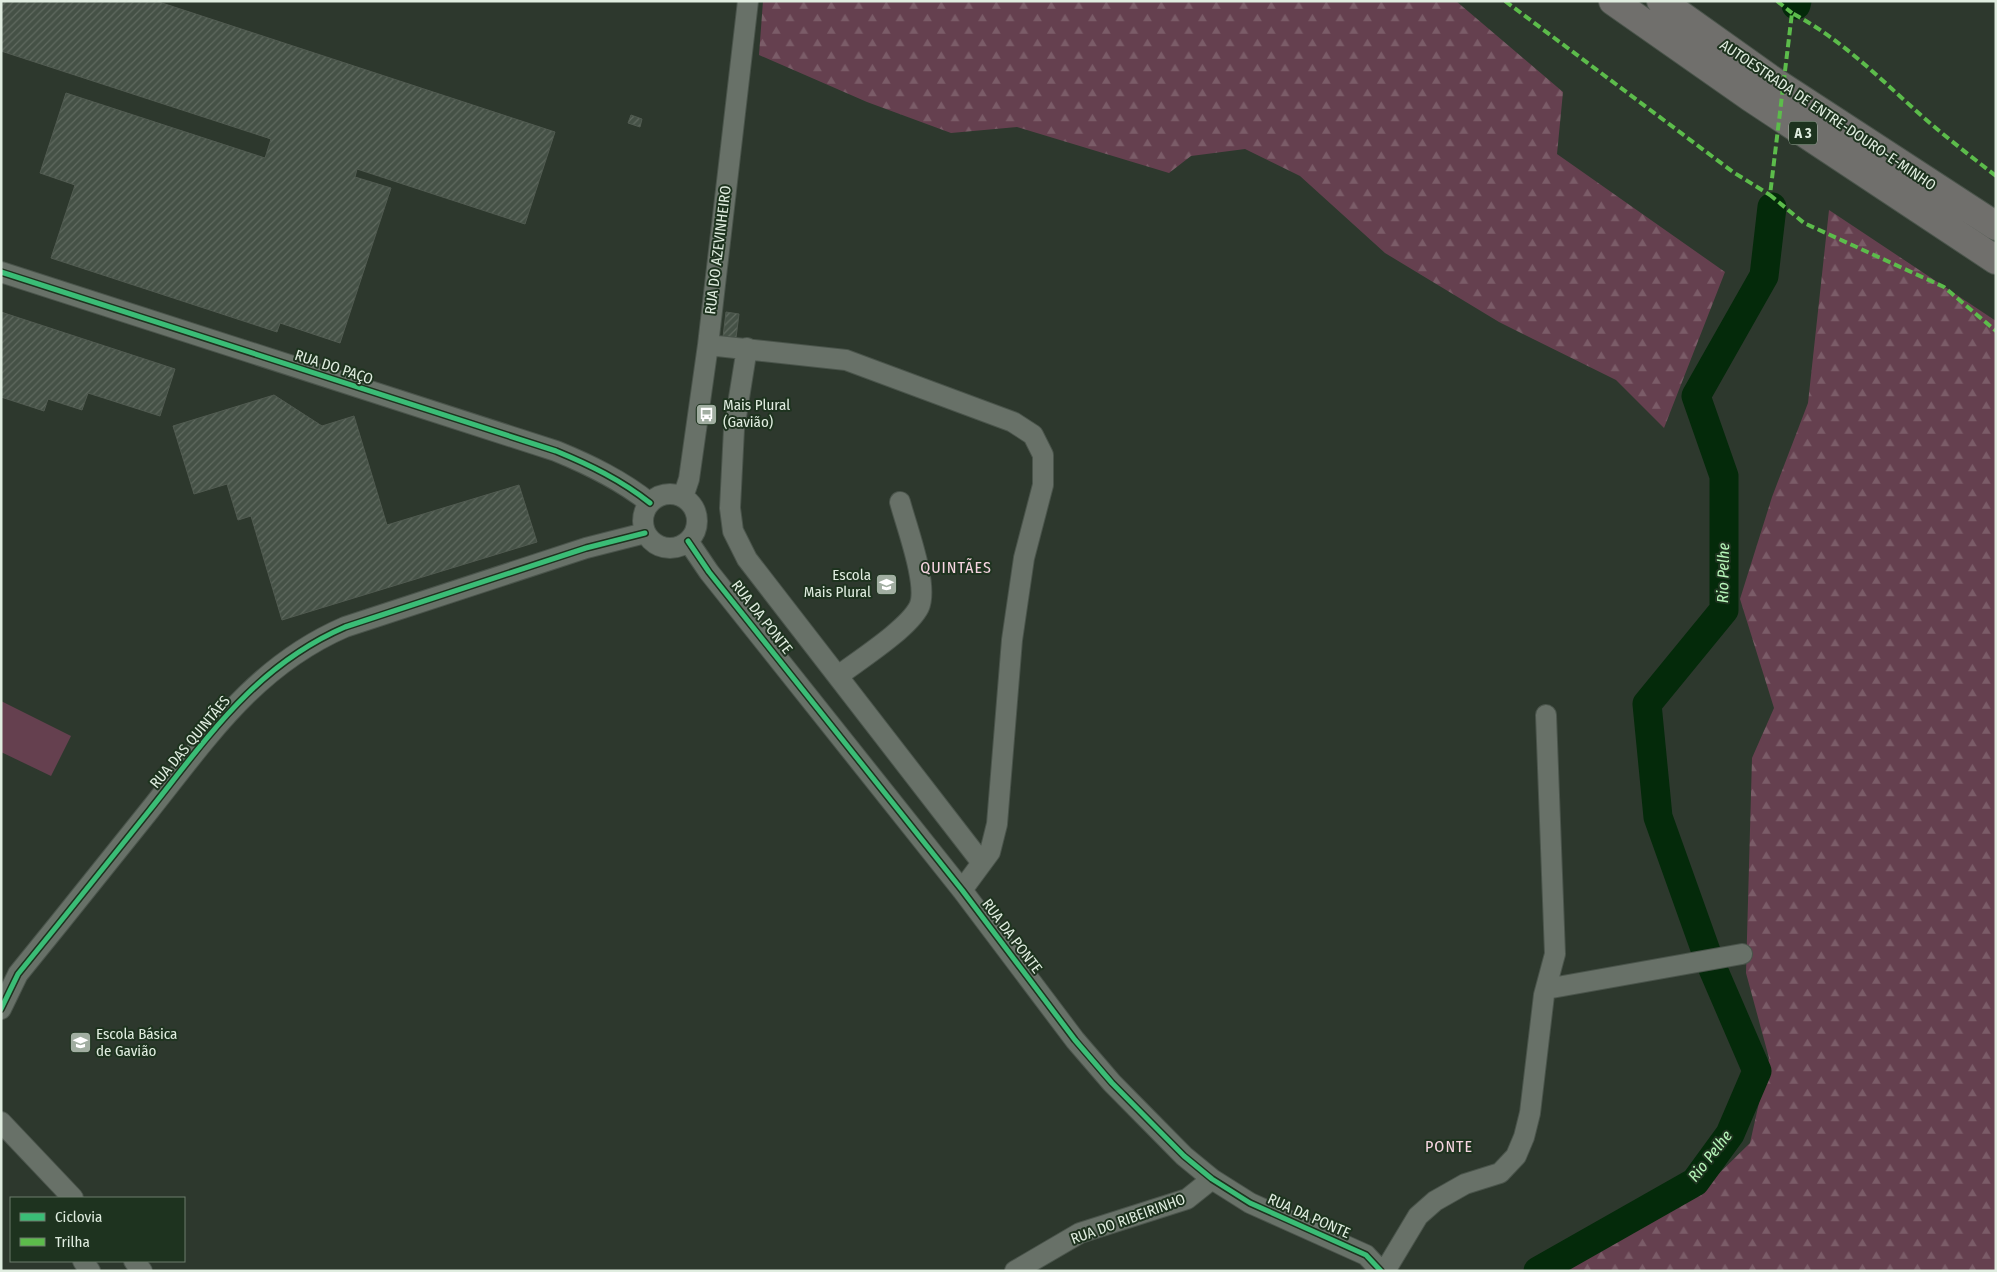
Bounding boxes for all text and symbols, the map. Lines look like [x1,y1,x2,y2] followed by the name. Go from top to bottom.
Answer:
[1717,36,1939,194] street label: AUTOESTRADA DE ENTRE-DOURO-E-MINHO
[1789,122,1817,144] road number: A 3
[701,184,735,316] street label: RUA DO AZEVINHEIRO
[293,346,375,388] street label: RUA DO PAÇO
[723,396,790,431] place label: Mais Plural (Gavião)
[695,402,719,426] bus stop icon: Mais Plural (Gavião)
[1713,542,1733,603] water label: Rio Pelhe
[920,558,992,577] district label: QUINTÃES
[804,566,871,601] place label: Escola Mais Plural
[875,572,899,596] school or university icon: Escola Mais Plural
[728,577,796,657] street label: RUA DA PONTE
[146,692,234,792] street label: RUA DAS QUINTÃES
[978,895,1046,977] street label: RUA DA PONTE
[96,1025,177,1060] place label: Escola Básica de Gavião
[68,1031,92,1055] school or university icon: Escola Básica de Gavião
[1684,1126,1736,1186] water label: Rio Pelhe
[1425,1137,1473,1156] district label: PONTE
[1068,1190,1188,1248] street label: RUA DO RIBEIRINHO
[1265,1190,1353,1242] street label: RUA DA PONTE
[10,1197,185,1262] legend
[55,1208,102,1226] text: Ciclovia
[55,1233,90,1251] text: Trilha

